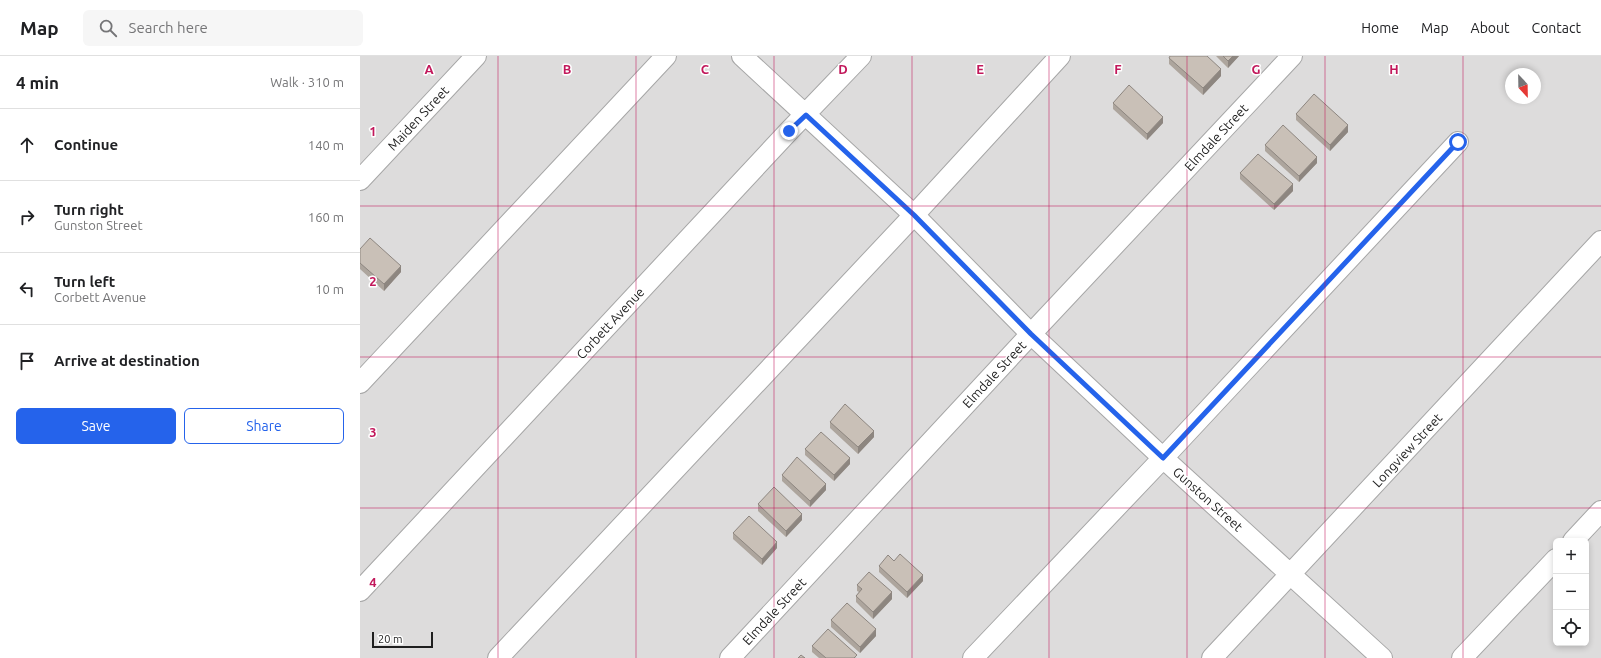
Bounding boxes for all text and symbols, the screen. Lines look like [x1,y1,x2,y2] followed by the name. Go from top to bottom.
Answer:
[83,10,363,46] search box
[20,17,59,39] text: Map
[97,17,119,39] icon: search
[129,19,208,36] text: Search here
[1361,20,1399,36] text: Home
[1421,20,1449,36] text: Map
[1471,20,1510,36] text: About
[1532,20,1581,36] text: Contact
[424,62,434,76] text: A
[563,62,572,76] text: B
[701,62,710,76] text: C
[838,62,848,76] text: D
[976,62,984,76] text: E
[1114,62,1122,76] text: F
[1252,62,1261,76] text: G
[1389,62,1399,76] text: H
[1505,68,1541,104] north arrow
[16,73,59,92] text: 4 min
[270,75,344,89] text: Walk · 310 m
[385,83,451,153] street label: Maiden Street
[1182,101,1250,173] street label: Elmdale Street
[780,122,798,140] route end
[369,124,377,138] text: 1
[1449,133,1467,151] route start
[16,134,38,156] icon: ahead
[54,136,118,153] text: Continue
[308,138,344,152] text: 140 m
[54,201,124,218] text: Turn right
[16,206,38,228] icon: right
[308,210,344,224] text: 160 m
[54,218,143,232] text: Gunston Street
[54,273,115,290] text: Turn left
[369,274,377,288] text: 2
[16,278,38,300] icon: left
[315,282,344,296] text: 10 m
[573,284,647,362] street label: Corbett Avenue
[54,290,146,304] text: Corbett Avenue
[960,338,1028,410] street label: Elmdale Street
[16,350,38,372] icon: arrive
[54,352,200,369] text: Arrive at destination
[16,408,176,444] button: Save
[184,408,344,444] button: Share
[1369,410,1445,490] street label: Longview Street
[369,425,377,439] text: 3
[1170,464,1246,534] street label: Gunston Street
[1553,538,1589,646] map controls
[1553,538,1589,574] button: +
[1553,574,1589,610] button: −
[369,575,377,589] text: 4
[740,575,808,647] street label: Elmdale Street
[1553,610,1589,646] button: locate
[372,630,433,649] scale bar
[378,633,402,645] text: 20 m

